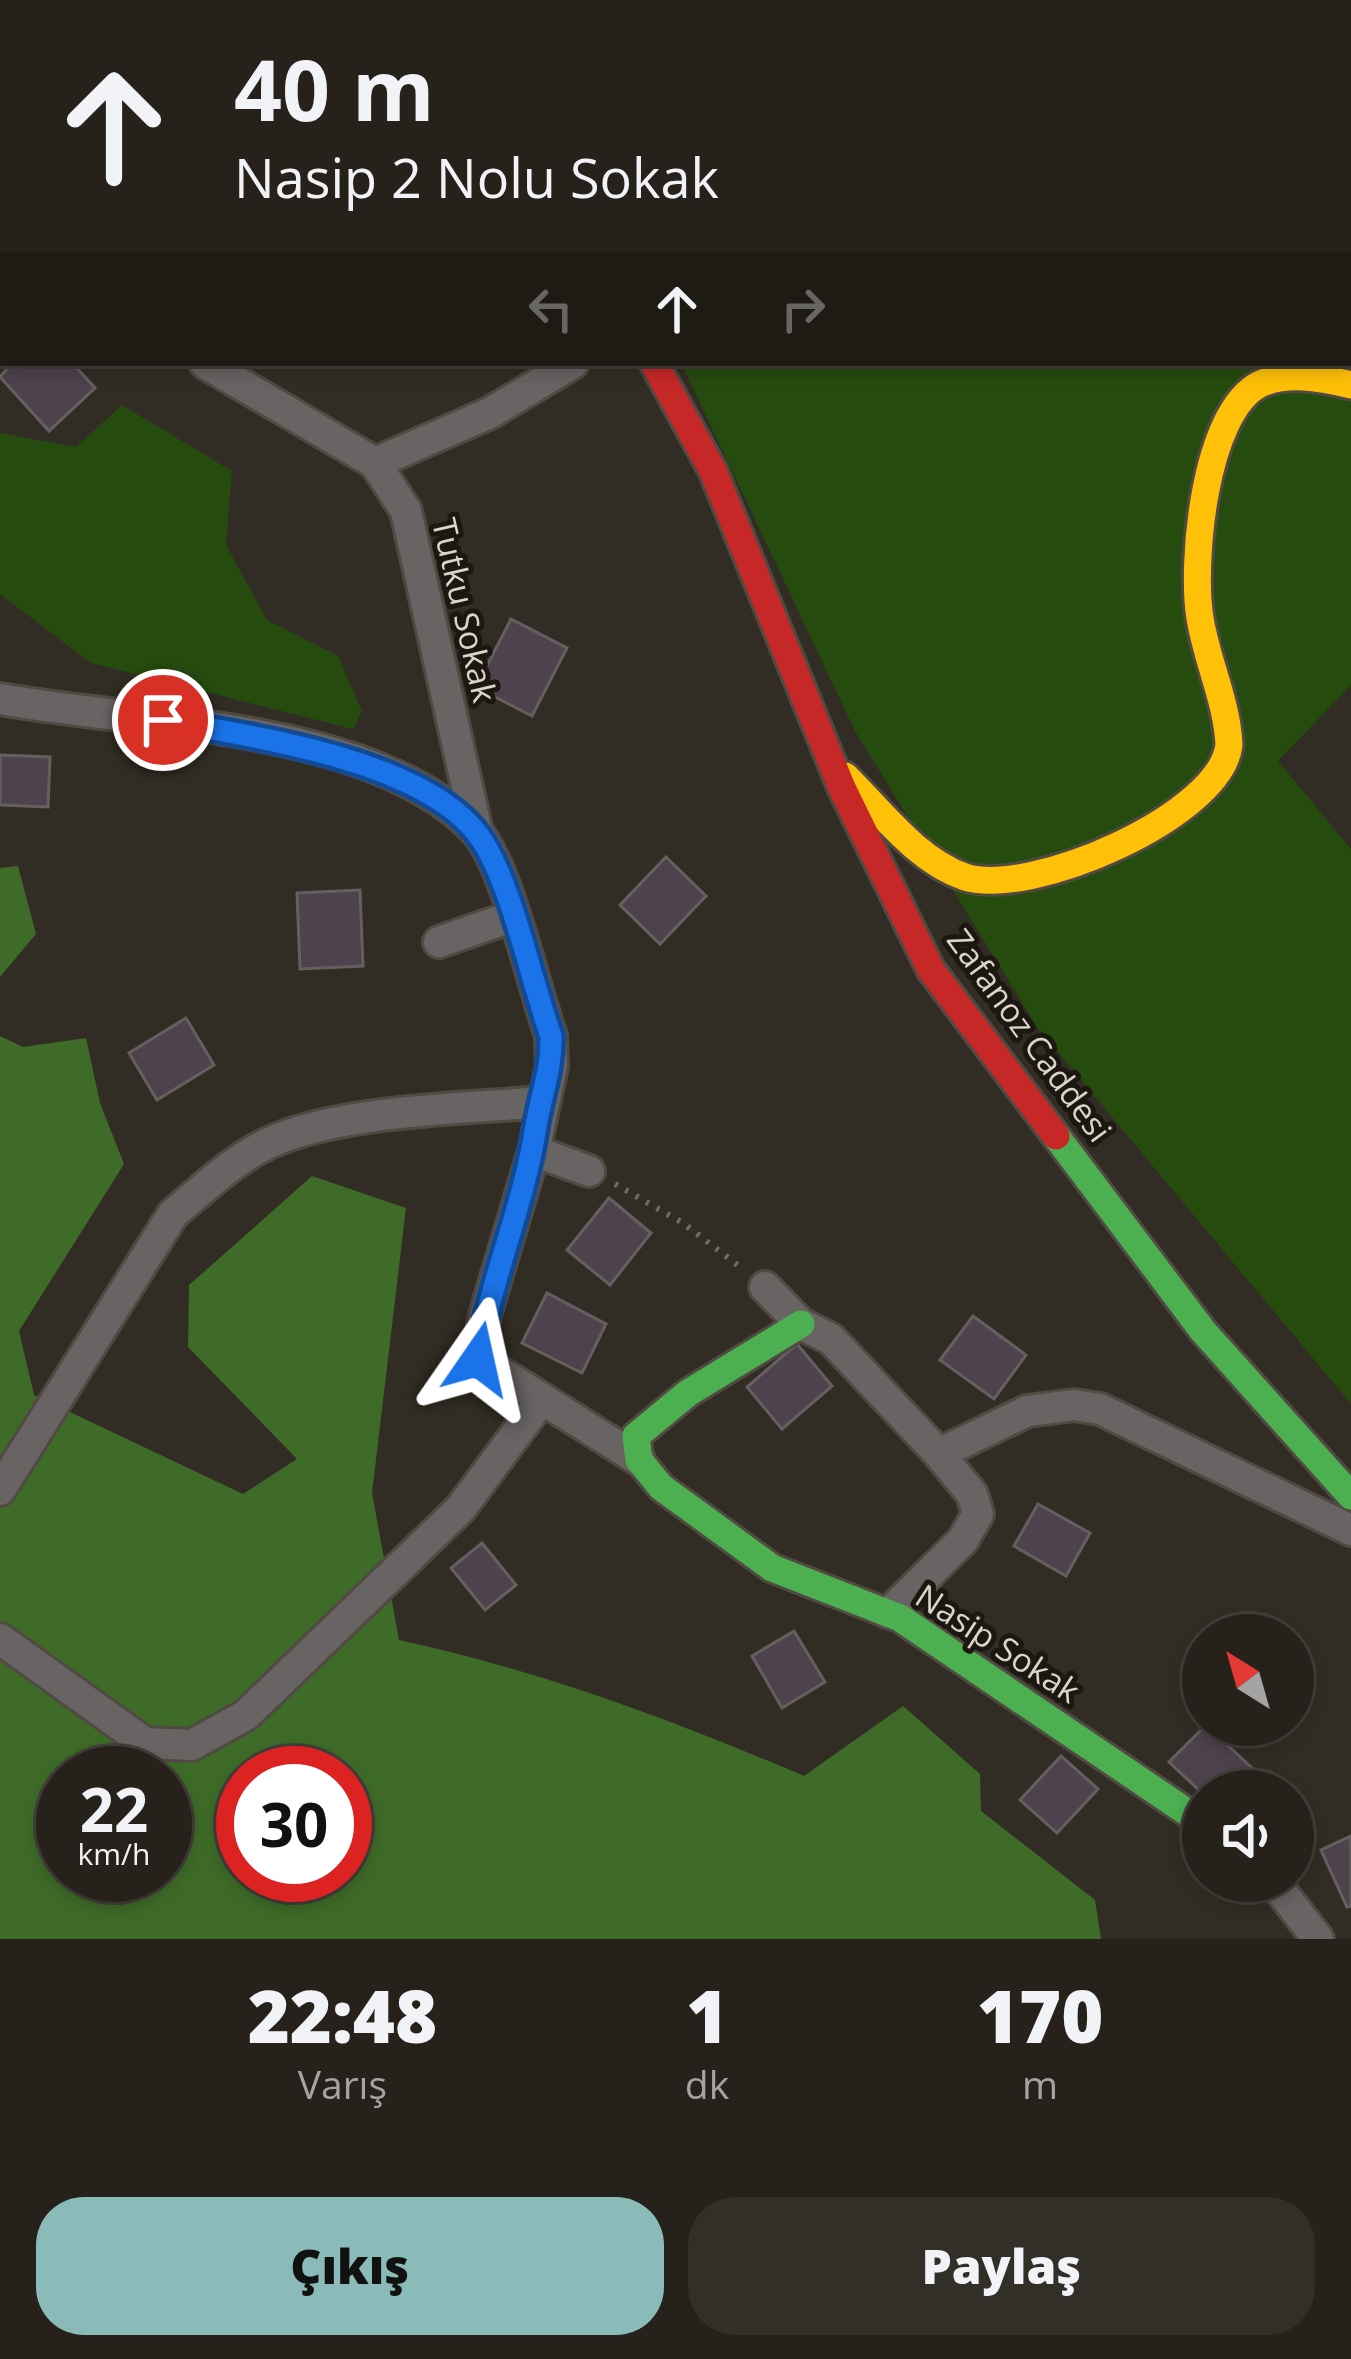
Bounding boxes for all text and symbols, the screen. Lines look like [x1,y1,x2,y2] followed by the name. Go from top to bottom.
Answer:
[234,31,434,146] text: 40 m
[36,48,192,204] icon: ahead
[234,140,719,214] text: Nasip 2 Nolu Sokak
[518,276,584,342] icon: left
[644,276,710,342] icon: ahead
[770,276,836,342] icon: right
[422,514,508,707] street label: Tutku Sokak
[112,669,214,771] pin
[130,687,196,753] icon: arrive
[937,919,1123,1151] street label: Zafanoz Caddesi
[415,1296,541,1422] position arrow
[907,1573,1089,1713] street label: Nasip Sokak
[1182,1614,1314,1746] north arrow
[1182,1614,1314,1902] map controls
[216,1746,372,1902] speed limit sign: 30
[80,1768,148,1850] text: 22
[1182,1770,1314,1902] button: sound
[78,1833,150,1874] text: km/h
[248,1966,437,2064] text: 22:48
[686,1966,728,2064] text: 1
[977,1966,1103,2064] text: 170
[298,2057,387,2110] text: Varış
[685,2057,729,2110] text: dk
[1022,2057,1058,2110] text: m
[36,2197,664,2335] button: Çıkış
[688,2197,1315,2335] button: Paylaş

